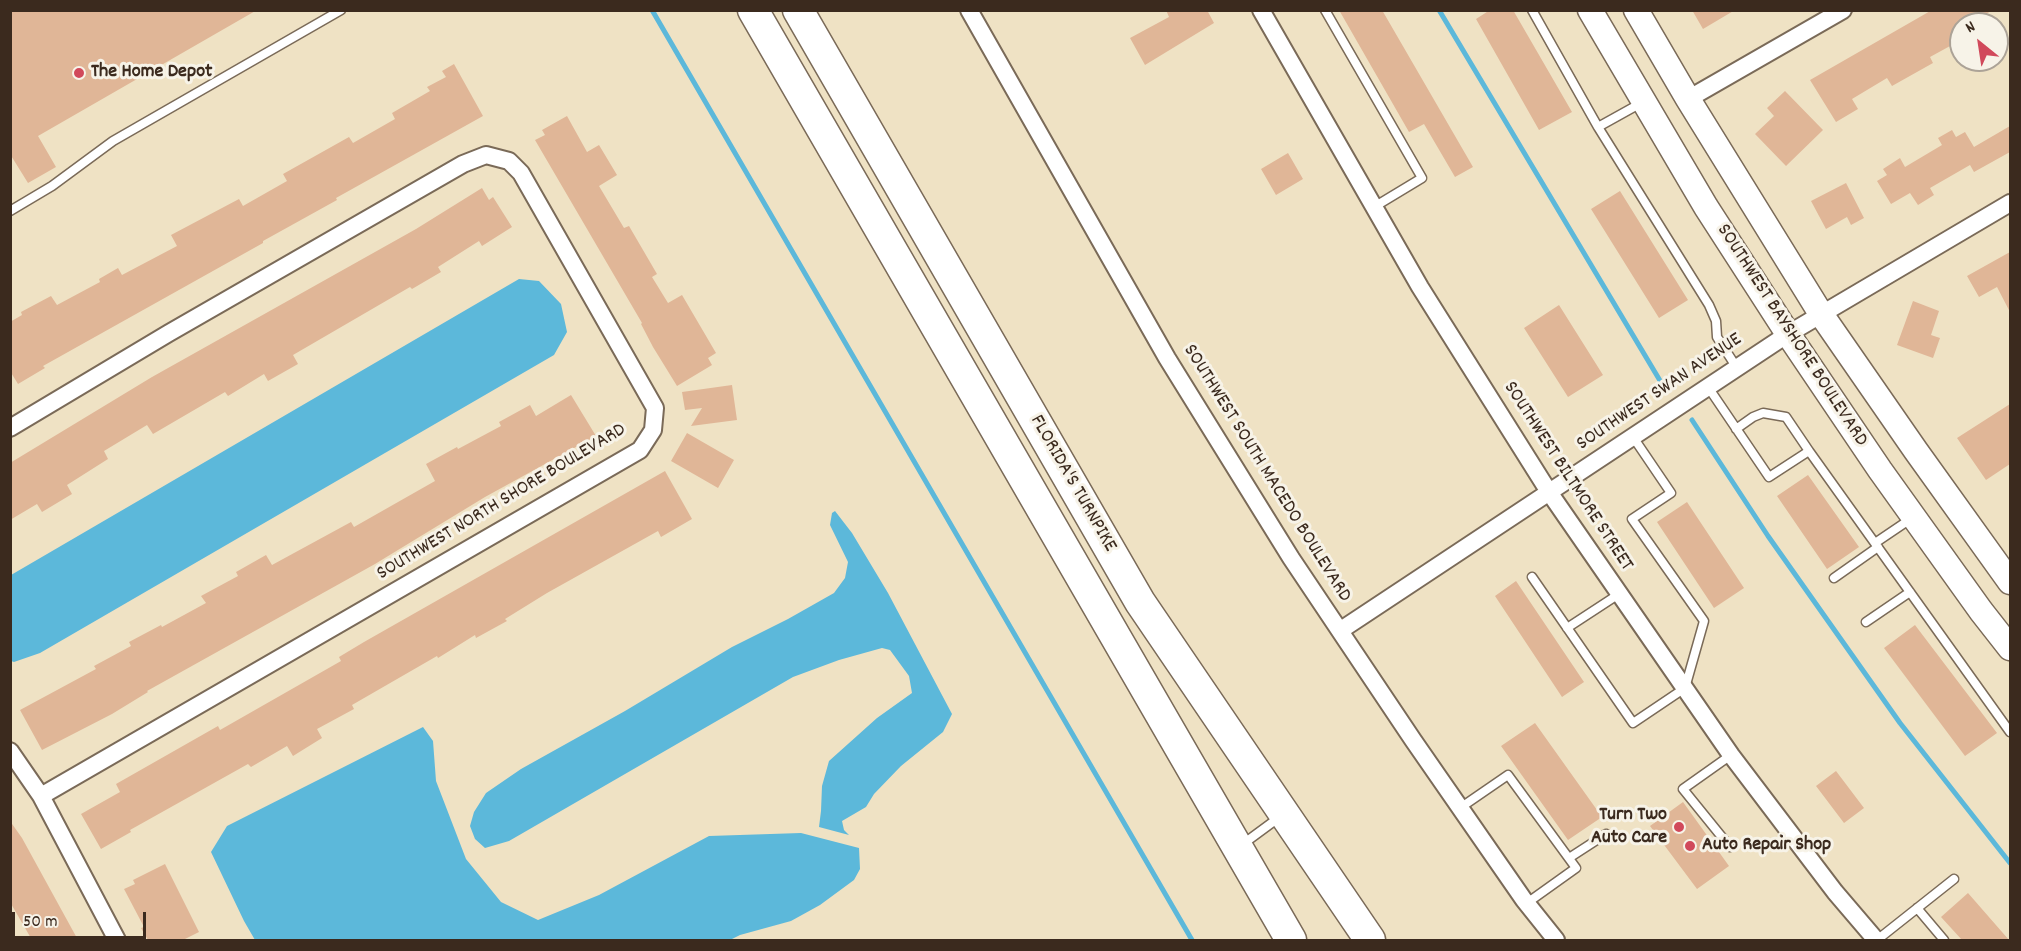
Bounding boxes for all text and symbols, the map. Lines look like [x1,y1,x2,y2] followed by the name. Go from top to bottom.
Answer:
[1949,12,2009,72] north arrow
[1962,16,1980,40] text: N
[91,61,212,85] place label: The Home Depot
[72,66,86,80] marker: The Home Depot
[1710,220,1872,452] street label: SOUTHWEST BAYSHORE BOULEVARD
[1573,329,1747,457] street label: SOUTHWEST SWAN AVENUE
[1177,341,1355,607] street label: SOUTHWEST SOUTH MACEDO BOULEVARD
[1497,378,1637,576] street label: SOUTHWEST BILTMORE STREET
[1023,411,1121,557] street label: FLORIDA'S TURNPIKE
[373,419,631,587] street label: SOUTHWEST NORTH SHORE BOULEVARD
[1591,804,1667,851] place label: Turn Two Auto Care
[1672,820,1686,834] marker: Turn Two Auto Care
[1702,834,1831,858] place label: Auto Repair Shop
[1683,839,1697,853] marker: Auto Repair Shop
[15,900,148,938] scale bar
[23,910,58,935] text: 50 m

